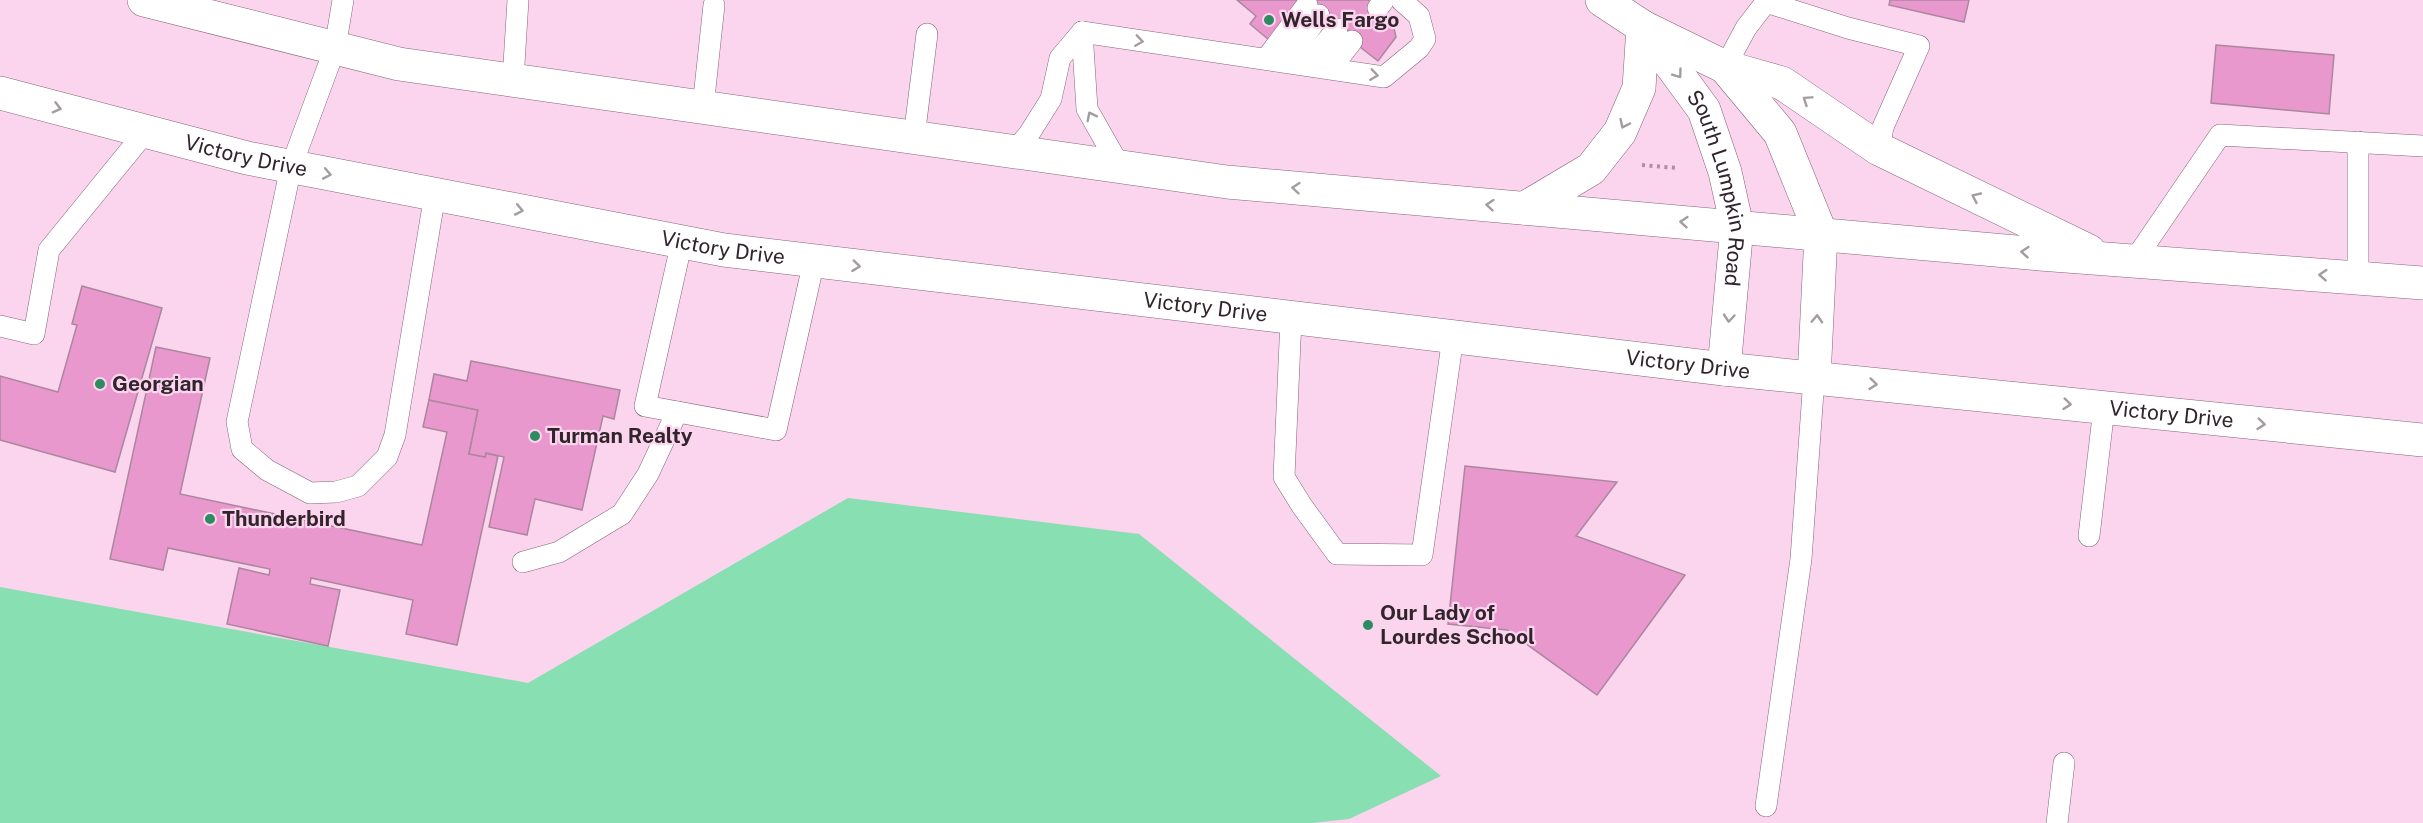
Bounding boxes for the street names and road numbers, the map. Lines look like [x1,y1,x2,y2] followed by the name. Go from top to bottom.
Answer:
[1682,85,1751,288] street label: South Lumpkin Road
[182,129,310,181] street label: Victory Drive
[659,225,786,269] street label: Victory Drive
[1142,287,1269,327] street label: Victory Drive
[1624,344,1751,384] street label: Victory Drive
[2108,395,2235,433] street label: Victory Drive

